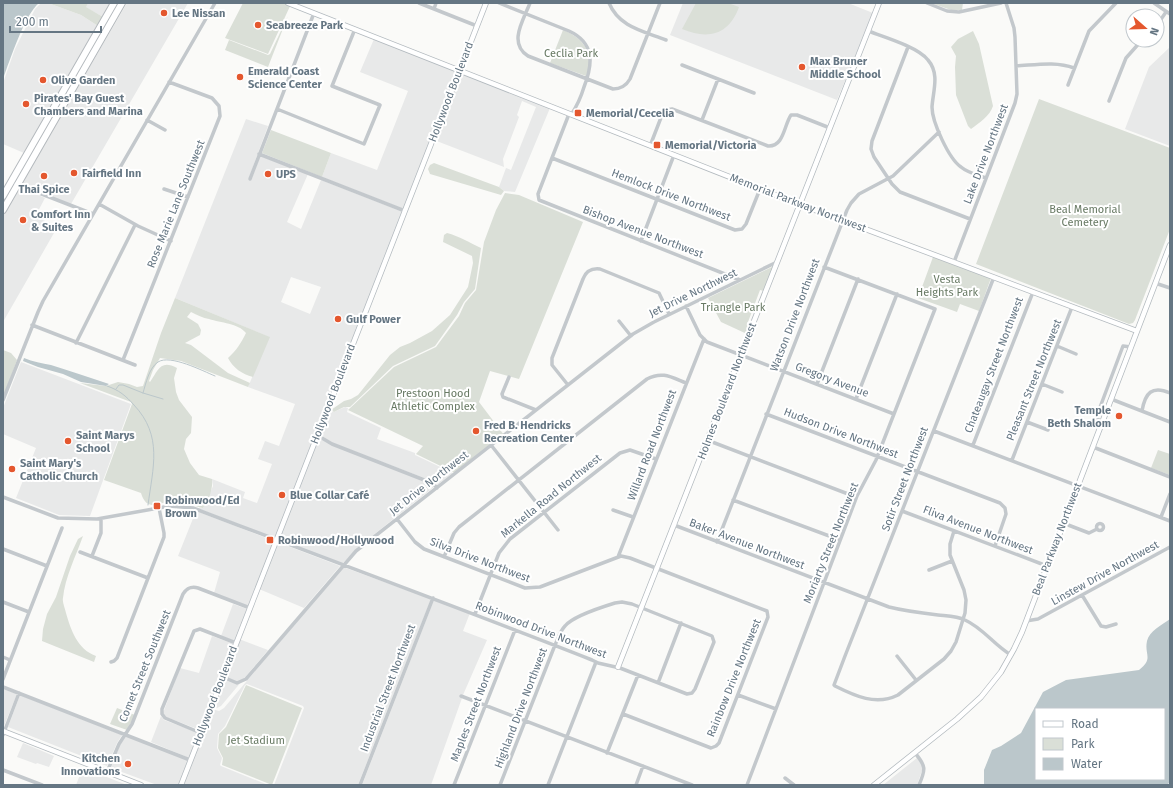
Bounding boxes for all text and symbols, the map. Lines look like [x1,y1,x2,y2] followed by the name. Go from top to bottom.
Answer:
[172,7,225,20] place label: Lee Nissan
[10,8,101,34] scale bar
[159,8,169,18] marker: Lee Nissan
[1125,8,1165,48] north arrow
[16,15,49,29] text: 200 m
[266,19,344,32] place label: Seabreeze Park
[253,20,263,30] marker: Seabreeze Park
[1147,26,1161,37] text: N
[426,40,476,144] street label: Hollywood Boulevard
[544,47,598,60] park label: Ceclia Park
[810,55,882,81] place label: Max Bruner Middle School
[797,62,807,72] marker: Max Bruner Middle School
[248,65,322,91] place label: Emerald Coast Science Center
[235,72,245,82] marker: Emerald Coast Science Center
[51,74,115,87] place label: Olive Garden
[38,75,48,85] marker: Olive Garden
[34,92,143,118] place label: Pirates' Bay Guest Chambers and Marina
[21,99,31,109] marker: Pirates' Bay Guest Chambers and Marina
[961,102,1011,206] street label: Lake Drive Northwest
[586,107,674,120] place label: Memorial/Cecelia
[573,108,583,118] marker: Memorial/Cecelia
[144,138,208,270] street label: Rose Marie Lane Southwest
[665,139,757,152] place label: Memorial/Victoria
[652,140,662,150] marker: Memorial/Victoria
[610,166,732,224] street label: Hemlock Drive Northwest
[82,167,141,180] place label: Fairfield Inn
[69,168,79,178] marker: Fairfield Inn
[276,168,297,181] place label: UPS
[263,169,273,179] marker: UPS
[39,171,49,181] marker: Thai Spice
[728,171,868,235] street label: Memorial Parkway Northwest
[18,183,70,196] place label: Thai Spice
[581,203,705,261] street label: Bishop Avenue Northwest
[1049,203,1121,229] park label: Beal Memorial Cemetery
[31,208,90,234] place label: Comfort Inn & Suites
[18,215,28,225] marker: Comfort Inn & Suites
[767,257,823,373] street label: Watson Drive Northwest
[647,266,739,320] street label: Jet Drive Northwest
[916,273,979,299] park label: Vesta Heights Park
[962,295,1026,435] street label: Chateaugay Street Northwest
[701,301,766,314] park label: Triangle Park
[346,313,401,326] place label: Gulf Power
[333,314,343,324] marker: Gulf Power
[1004,317,1064,443] street label: Pleasant Street Northwest
[695,321,759,461] street label: Holmes Boulevard Northwest
[308,342,358,446] street label: Hollywood Boulevard
[793,360,871,400] street label: Gregory Avenue
[391,387,476,413] park label: Prestoon Hood Athletic Complex
[625,388,679,502] street label: Willard Road Northwest
[1047,404,1111,430] place label: Temple Beth Shalom
[782,405,900,461] street label: Hudson Drive Northwest
[1114,411,1124,421] marker: Temple Beth Shalom
[484,419,574,445] place label: Fred B. Hendricks Recreation Center
[879,425,931,533] street label: Sotir Street Northwest
[471,426,481,436] marker: Fred B. Hendricks Recreation Center
[76,429,135,455] place label: Saint Marys School
[63,436,73,446] marker: Saint Marys School
[387,448,471,518] street label: Jet Drive Northwest
[498,451,604,541] street label: Markella Road Northwest
[20,457,98,483] place label: Saint Mary's Catholic Church
[7,464,17,474] marker: Saint Mary's Catholic Church
[801,481,861,605] street label: Moriarty Street Northwest
[1029,481,1085,597] street label: Beal Parkway Northwest
[290,489,369,502] place label: Blue Collar Café
[277,490,287,500] marker: Blue Collar Café
[165,494,240,520] place label: Robinwood/Ed Brown
[152,501,162,511] marker: Robinwood/Ed Brown
[921,503,1035,557] street label: Fliva Avenue Northwest
[688,516,806,572] street label: Baker Avenue Northwest
[278,534,394,547] place label: Robinwood/Hollywood
[265,535,275,545] marker: Robinwood/Hollywood
[428,535,532,585] street label: Silva Drive Northwest
[1049,538,1161,608] street label: Linstew Drive Northwest
[474,599,608,661] street label: Robinwood Drive Northwest
[117,608,173,724] street label: Comet Street Southwest
[704,617,764,739] street label: Rainbow Drive Northwest
[358,622,418,754] street label: Industrial Street Northwest
[190,644,240,748] street label: Hollywood Boulevard
[448,644,504,764] street label: Maples Street Northwest
[492,646,550,770] street label: Highland Drive Northwest
[1035,708,1165,780] legend
[1071,717,1099,731] text: Road
[227,734,285,747] park label: Jet Stadium
[1071,737,1095,751] text: Park
[61,752,121,778] place label: Kitchen Innovations
[1071,757,1103,771] text: Water
[123,759,133,769] marker: Kitchen Innovations

